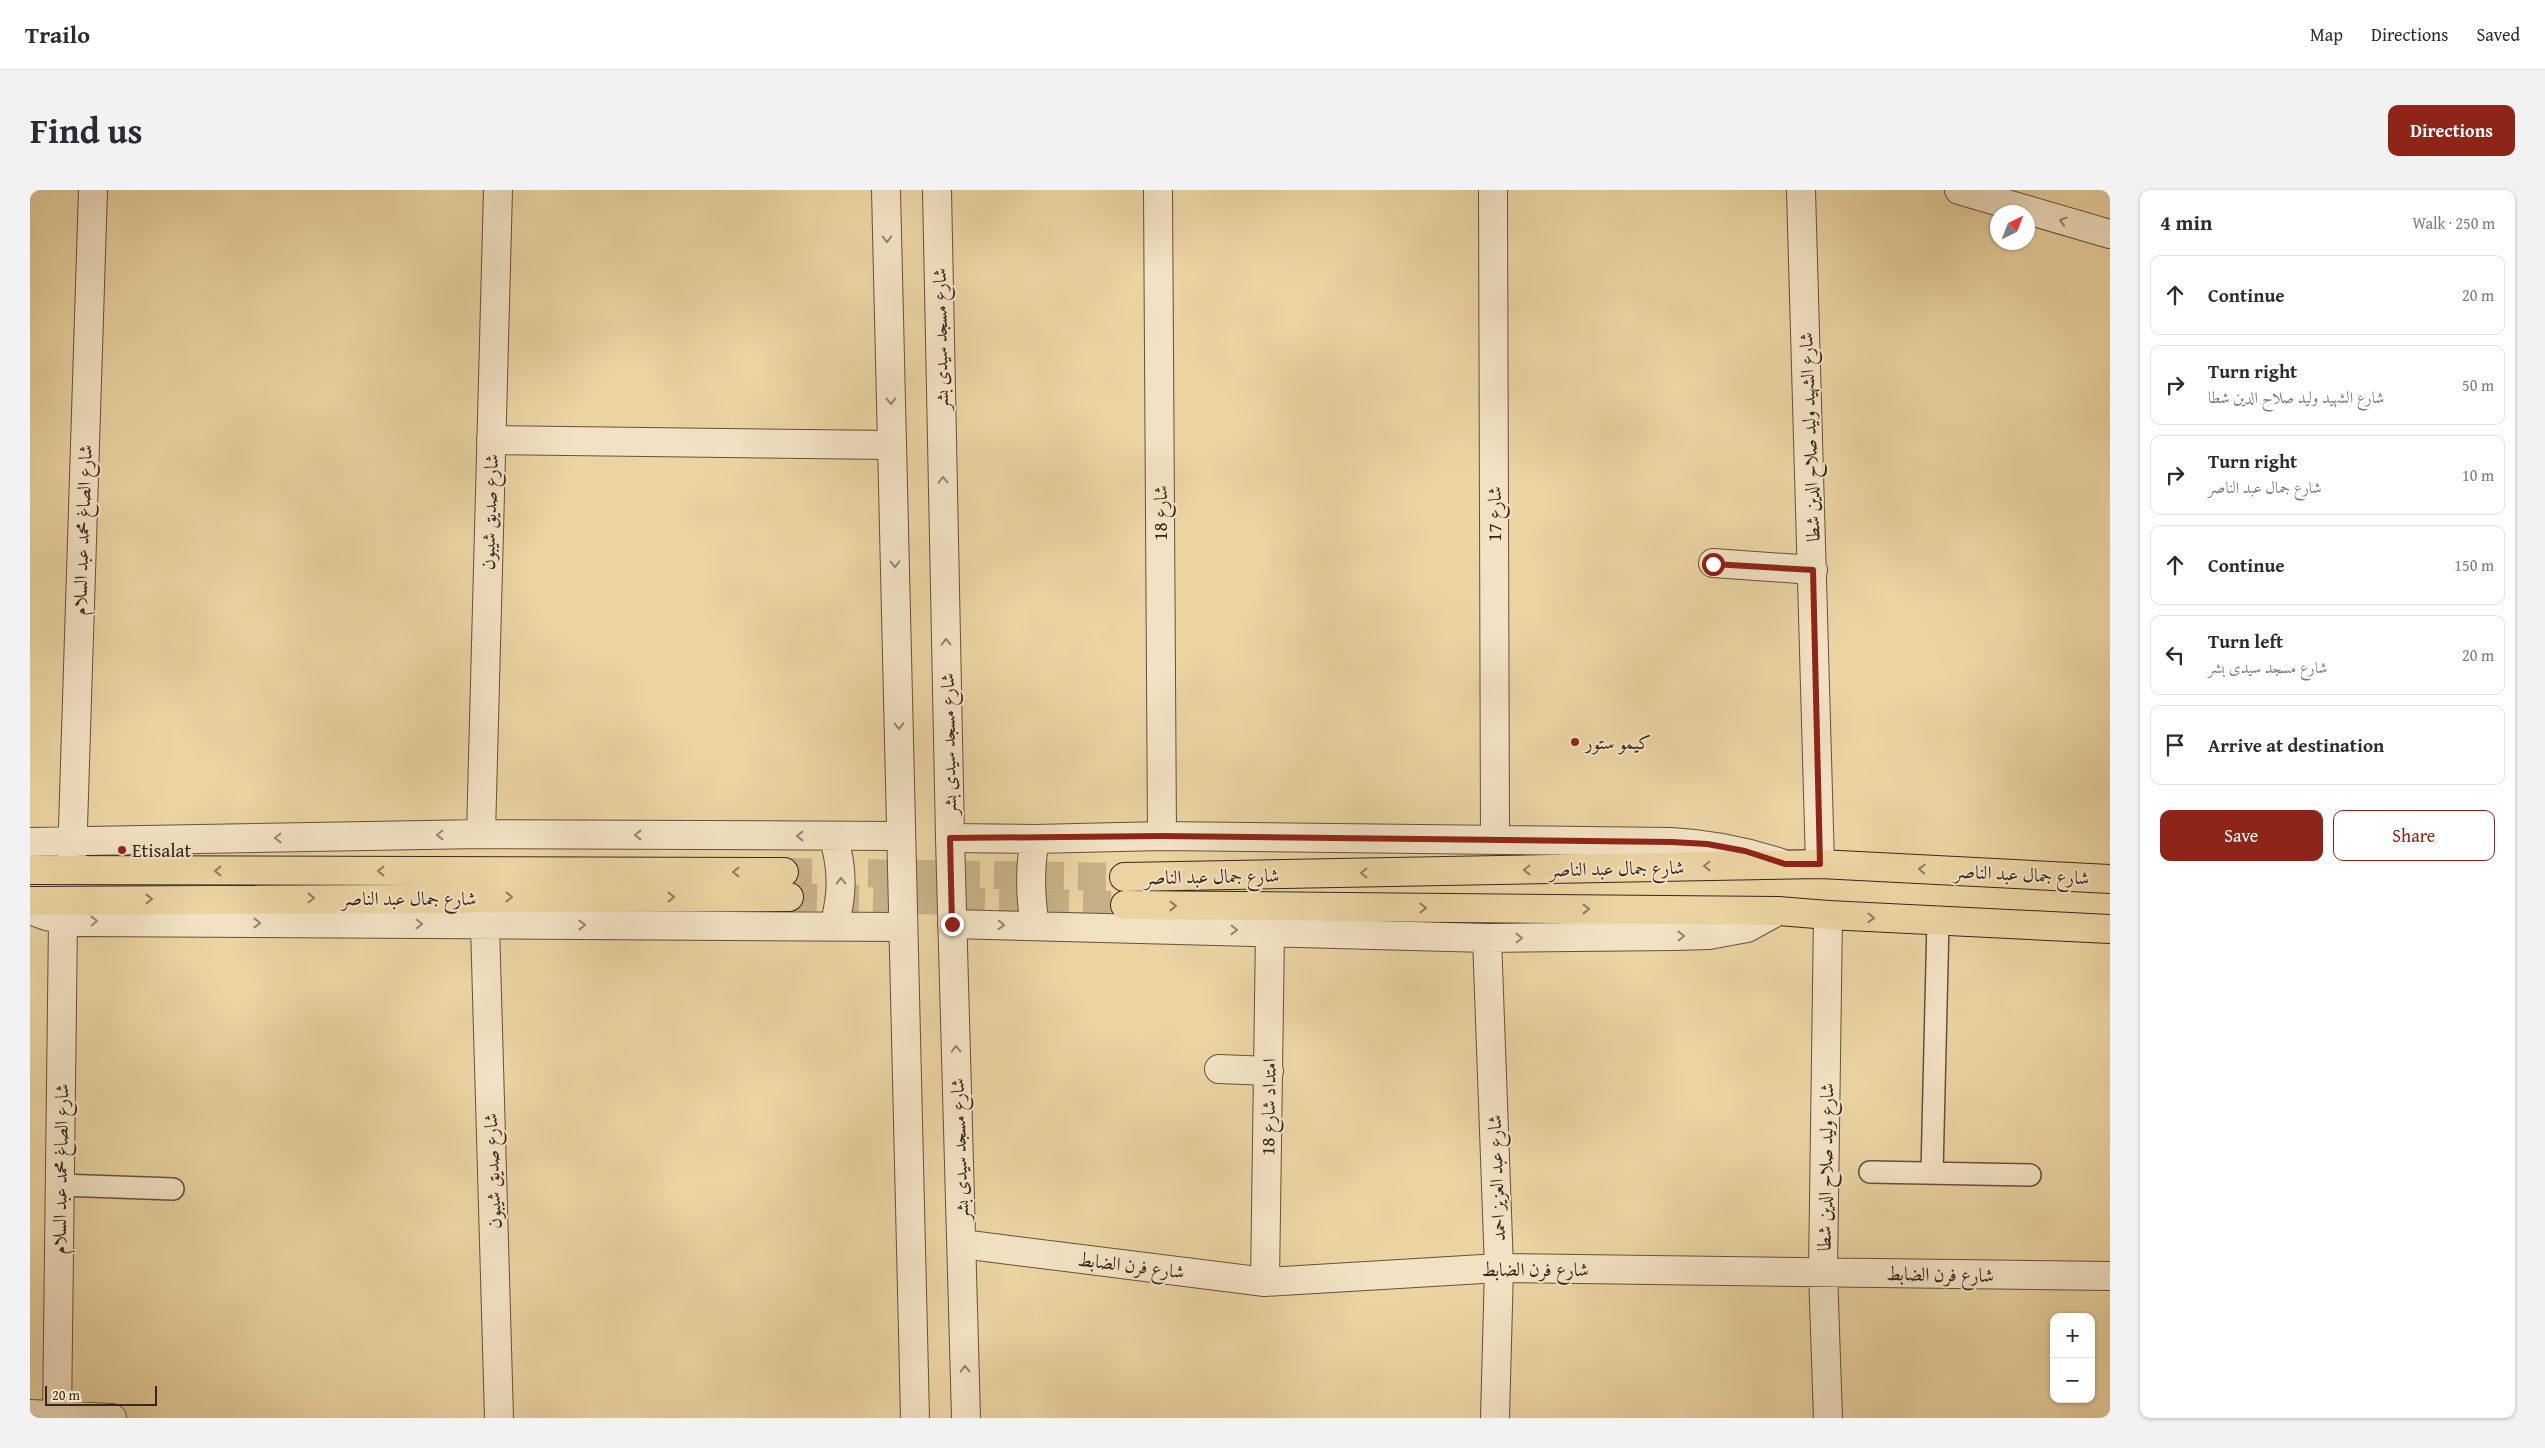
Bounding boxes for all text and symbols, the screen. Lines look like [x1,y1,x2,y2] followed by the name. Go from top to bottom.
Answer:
[25,17,90,52] text: Trailo
[2310,21,2343,48] text: Map
[2371,21,2448,48] text: Directions
[2476,21,2520,48] text: Saved
[30,105,143,156] text: Find us
[2388,105,2515,156] button: Directions
[1990,205,2035,250] north arrow
[2160,207,2212,238] text: 4 min
[2412,211,2495,235] text: Walk · 250 m
[2060,216,2068,226] one-way arrow
[882,235,893,243] one-way arrow
[925,268,957,412] street label: شارع مسجد سيدى بشر
[2161,281,2189,309] icon: ahead
[2208,281,2285,309] text: Continue
[2462,283,2494,307] text: 20 m
[1791,332,1831,542] street label: شارع الشهيد وليد صلاح الدين شطا
[2208,357,2297,385] text: Turn right
[2161,371,2189,399] icon: right
[2462,373,2494,397] text: 50 m
[2208,385,2384,409] text: شارع الشهيد وليد صلاح الدين شطا
[886,398,896,405] one-way arrow
[65,444,102,616] street label: شارع الصاغ محمد عبد السلام
[2208,447,2297,475] text: Turn right
[473,453,507,571] street label: شارع صديق شيبون
[2161,461,2189,489] icon: right
[2462,463,2494,487] text: 10 m
[938,475,948,483] one-way arrow
[2208,475,2322,499] text: شارع جمال عبد الناصر
[1146,485,1176,541] street label: شارع 18
[1480,486,1510,542] street label: شارع 17
[2161,551,2189,579] icon: ahead
[2208,551,2285,579] text: Continue
[1702,553,1725,576] route start
[2454,553,2494,577] text: 150 m
[890,560,900,568] one-way arrow
[2208,627,2283,655] text: Turn left
[941,638,951,646] one-way arrow
[2161,641,2189,669] icon: left
[2462,643,2494,667] text: 20 m
[2208,655,2328,679] text: شارع مسجد سيدى بشر
[933,673,965,817] street label: شارع مسجد سيدى بشر
[894,722,904,730] one-way arrow
[1583,728,1651,756] place label: كيمو ستور
[2161,731,2189,759] icon: arrive
[2208,731,2384,759] text: Arrive at destination
[1569,736,1581,748] marker: كيمو ستور
[2160,810,2323,861] button: Save
[2333,810,2495,861] button: Share
[436,830,444,840] one-way arrow
[633,830,641,840] one-way arrow
[796,830,804,841] one-way arrow
[273,833,281,843] one-way arrow
[132,836,191,864] place label: Etisalat
[116,844,128,856] marker: Etisalat
[1547,853,1685,885] street label: شارع جمال عبد الناصر
[1952,856,2090,894] street label: شارع جمال عبد الناصر
[1142,861,1280,893] street label: شارع جمال عبد الناصر
[1702,861,1710,871] one-way arrow
[1522,864,1530,875] one-way arrow
[1917,864,1925,874] one-way arrow
[214,866,222,876] one-way arrow
[376,866,384,876] one-way arrow
[731,867,739,877] one-way arrow
[1360,868,1368,878] one-way arrow
[836,877,846,884] one-way arrow
[340,884,476,914] street label: شارع جمال عبد الناصر
[505,892,513,902] one-way arrow
[668,892,675,902] one-way arrow
[308,893,315,903] one-way arrow
[145,894,153,904] one-way arrow
[1170,901,1178,911] one-way arrow
[1420,903,1428,913] one-way arrow
[1582,904,1590,914] one-way arrow
[1867,912,1875,923] one-way arrow
[941,913,964,936] route end
[91,916,99,926] one-way arrow
[253,917,261,928] one-way arrow
[416,919,423,929] one-way arrow
[578,920,586,930] one-way arrow
[998,920,1005,930] one-way arrow
[1230,925,1238,935] one-way arrow
[1678,931,1685,941] one-way arrow
[1515,933,1523,943] one-way arrow
[951,1045,961,1053] one-way arrow
[1253,1058,1285,1156] street label: امتداد شارع 18
[943,1078,978,1222] street label: شارع مسجد سيدى بشر
[45,1083,78,1255] street label: شارع الصاغ محمد عبد السلام
[1810,1083,1844,1251] street label: شارع وليد صلاح الدين شطا
[476,1112,510,1230] street label: شارع صديق شيبون
[1480,1114,1514,1242] street label: شارع عبد العزيز احمد
[1076,1245,1186,1287] street label: شارع فرن الضابط
[1481,1255,1589,1285] street label: شارع فرن الضابط
[1886,1259,1994,1291] street label: شارع فرن الضابط
[2050,1313,2095,1403] map controls
[2050,1313,2095,1358] button: +
[2050,1358,2095,1403] button: −
[960,1365,970,1373] one-way arrow
[45,1383,158,1406] scale bar
[52,1385,80,1405] text: 20 m

